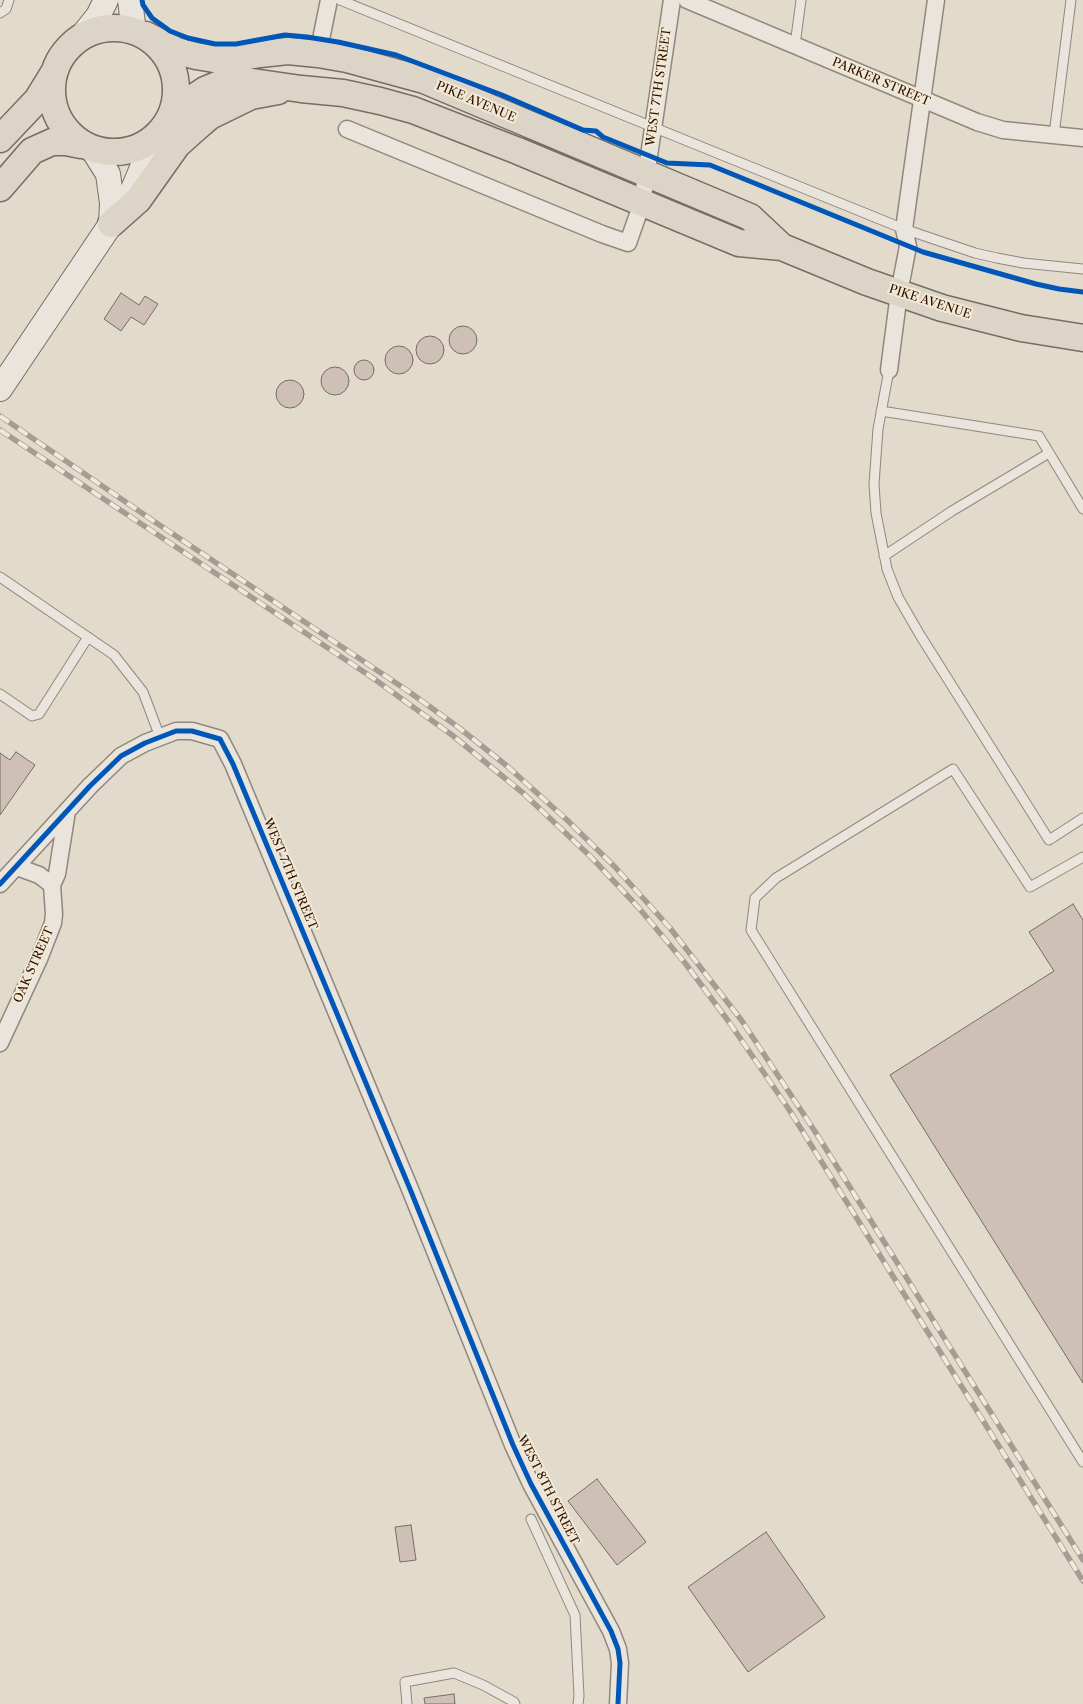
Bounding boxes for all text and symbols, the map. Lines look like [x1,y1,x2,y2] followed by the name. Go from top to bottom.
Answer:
[644,27,674,147] street label: WEST 7TH STREET
[830,55,932,109] street label: PARKER STREET
[434,79,518,125] street label: PIKE AVENUE
[887,282,973,322] street label: PIKE AVENUE
[260,816,320,932] street label: WEST 7TH STREET
[11,925,57,1005] street label: OAK STREET
[514,1433,582,1547] street label: WEST 8TH STREET

